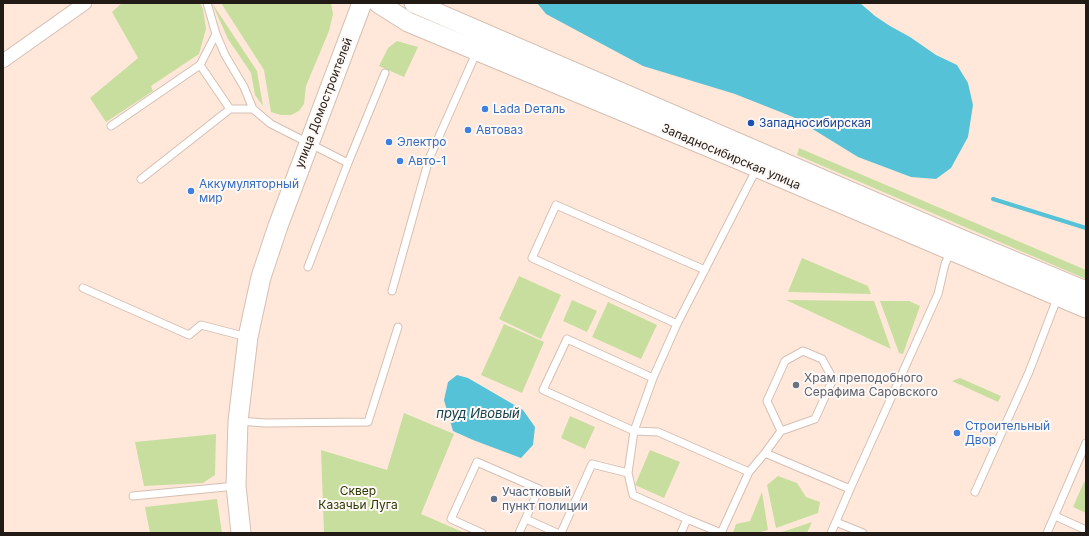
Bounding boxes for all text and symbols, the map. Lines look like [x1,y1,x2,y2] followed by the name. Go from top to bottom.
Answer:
[292,36,356,170] street label: улица Домостроителей
[493,102,566,116] place label: Lada Dеталь
[480,104,490,114] marker: Lada Dеталь
[759,116,871,130] place label: Западносибирская
[746,118,756,128] marker: Западносибирская
[659,121,803,193] street label: Западносибирская улица
[476,123,523,137] place label: Автоваз
[463,125,473,135] marker: Автоваз
[397,135,446,149] place label: Электро
[384,137,394,147] marker: Электро
[408,154,446,168] place label: Авто-1
[395,156,405,166] marker: Авто-1
[199,177,299,205] place label: Аккумуляторный мир
[186,186,196,196] marker: Аккумуляторный мир
[804,371,938,399] place label: Храм преподобного Серафима Саровского
[791,380,801,390] marker: Храм преподобного Серафима Саровского
[436,406,520,422] water label: пруд Ивовый
[965,419,1050,447] place label: Строительный Двор
[952,428,962,438] marker: Строительный Двор
[318,484,398,512] park label: Сквер Казачьи Луга
[502,485,588,513] place label: Участковый пункт полиции
[489,494,499,504] marker: Участковый пункт полиции

